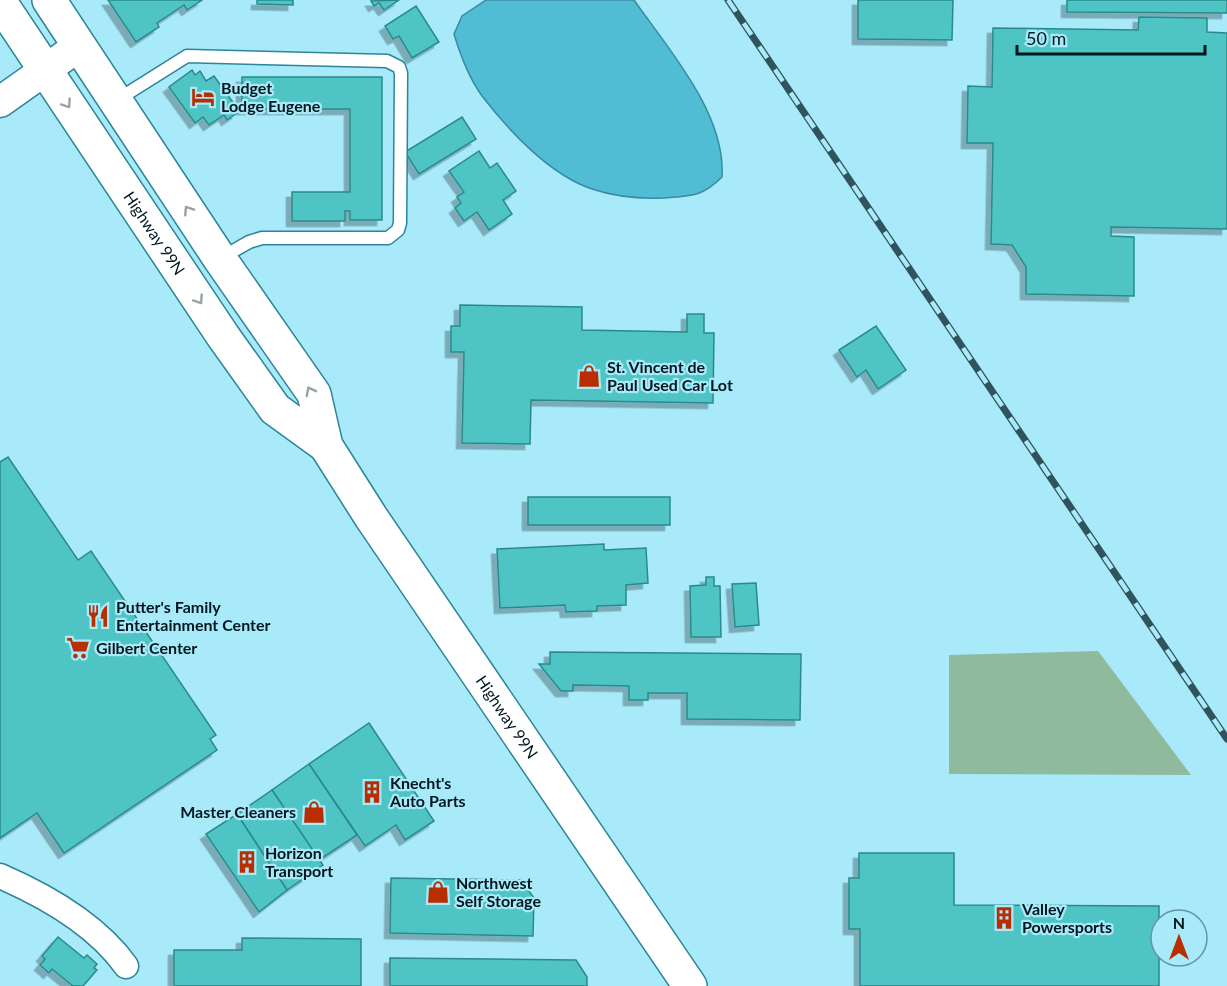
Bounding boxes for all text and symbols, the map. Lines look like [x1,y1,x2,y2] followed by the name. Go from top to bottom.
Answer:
[1017,18,1204,56] scale bar
[1026,27,1066,49] text: 50 m
[221,78,321,115] place label: Budget Lodge Eugene
[190,84,216,110] hotel icon: Budget Lodge Eugene
[60,97,71,108] one-way arrow
[120,188,189,278] street label: Highway 99N
[185,205,196,216] one-way arrow
[192,294,203,305] one-way arrow
[607,357,733,394] place label: St. Vincent de Paul Used Car Lot
[576,363,602,389] shop icon: St. Vincent de Paul Used Car Lot
[306,386,317,397] one-way arrow
[116,597,270,634] place label: Putter's Family Entertainment Center
[85,603,111,629] restaurant icon: Putter's Family Entertainment Center
[65,635,91,661] supermarket icon: Gilbert Center
[96,638,197,657] place label: Gilbert Center
[472,671,542,762] street label: Highway 99N
[389,773,466,810] place label: Knecht's Auto Parts
[359,779,385,805] building icon: Knecht's Auto Parts
[301,799,327,825] shop icon: Master Cleaners
[180,802,296,821] place label: Master Cleaners
[265,843,333,880] place label: Horizon Transport
[234,849,260,875] building icon: Horizon Transport
[456,873,541,910] place label: Northwest Self Storage
[425,879,451,905] shop icon: Northwest Self Storage
[1021,899,1112,936] place label: Valley Powersports
[991,905,1017,931] building icon: Valley Powersports
[1149,908,1209,968] north arrow
[1173,913,1185,932] text: N

